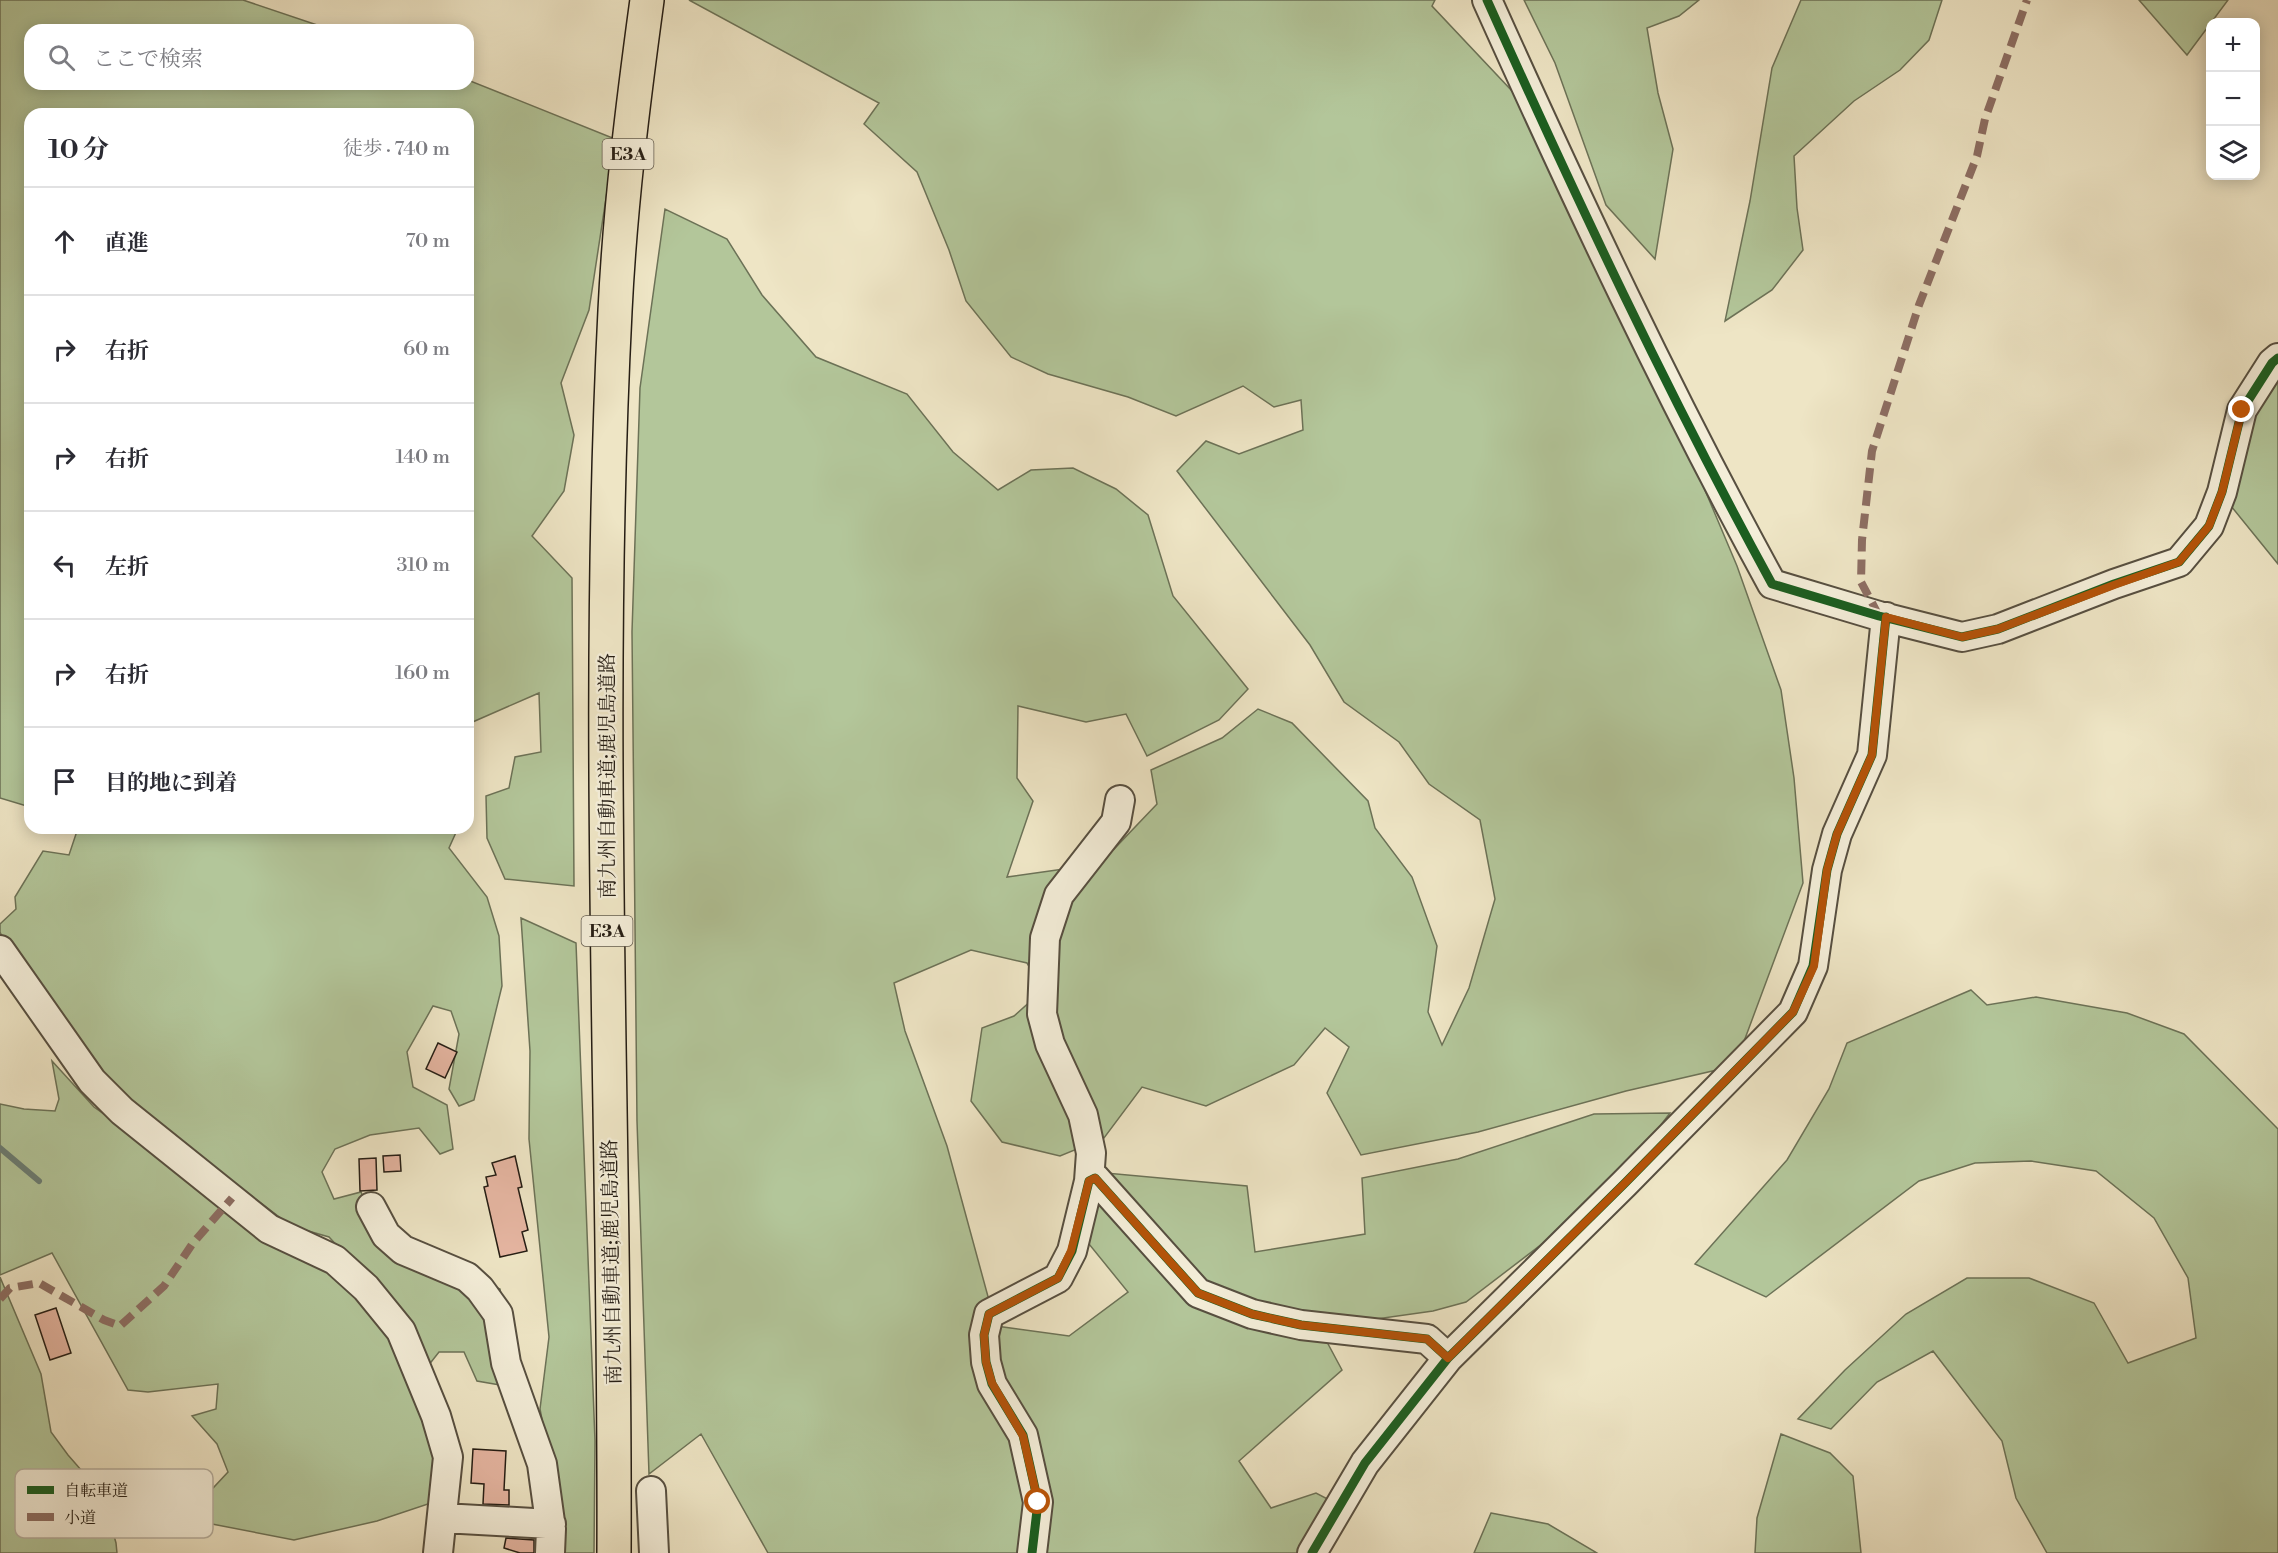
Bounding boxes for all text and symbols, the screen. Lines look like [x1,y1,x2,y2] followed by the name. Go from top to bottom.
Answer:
[2206,18,2260,180] map controls
[2206,18,2260,72] button: +
[24,24,474,90] search box
[45,41,78,74] icon: search
[93,46,203,73] text: ここで検索
[2206,72,2260,126] button: −
[2206,126,2260,180] button: layers
[48,134,109,166] text: 10 分
[343,137,450,162] text: 徒歩 · 740 m
[602,139,654,169] road number: E3A
[48,225,81,258] icon: ahead
[406,229,450,254] text: 70 m
[105,230,149,257] text: 直進
[48,333,81,366] icon: right
[403,337,450,362] text: 60 m
[105,338,149,365] text: 右折
[2228,396,2254,422] route end
[48,441,81,474] icon: right
[395,445,450,470] text: 140 m
[105,446,149,473] text: 右折
[48,549,81,582] icon: left
[397,553,450,578] text: 310 m
[105,554,149,581] text: 左折
[596,653,621,899] street label: 南九州自動車道;鹿児島道路
[48,657,81,690] icon: right
[395,661,450,686] text: 160 m
[105,662,149,689] text: 右折
[48,765,81,798] icon: arrive
[105,770,237,797] text: 目的地に到着
[582,916,632,946] road number: E3A
[598,1139,627,1385] street label: 南九州自動車道;鹿児島道路
[15,1469,213,1538] legend
[64,1481,128,1501] text: 自転車道
[1024,1488,1050,1514] route start
[64,1508,96,1528] text: 小道

